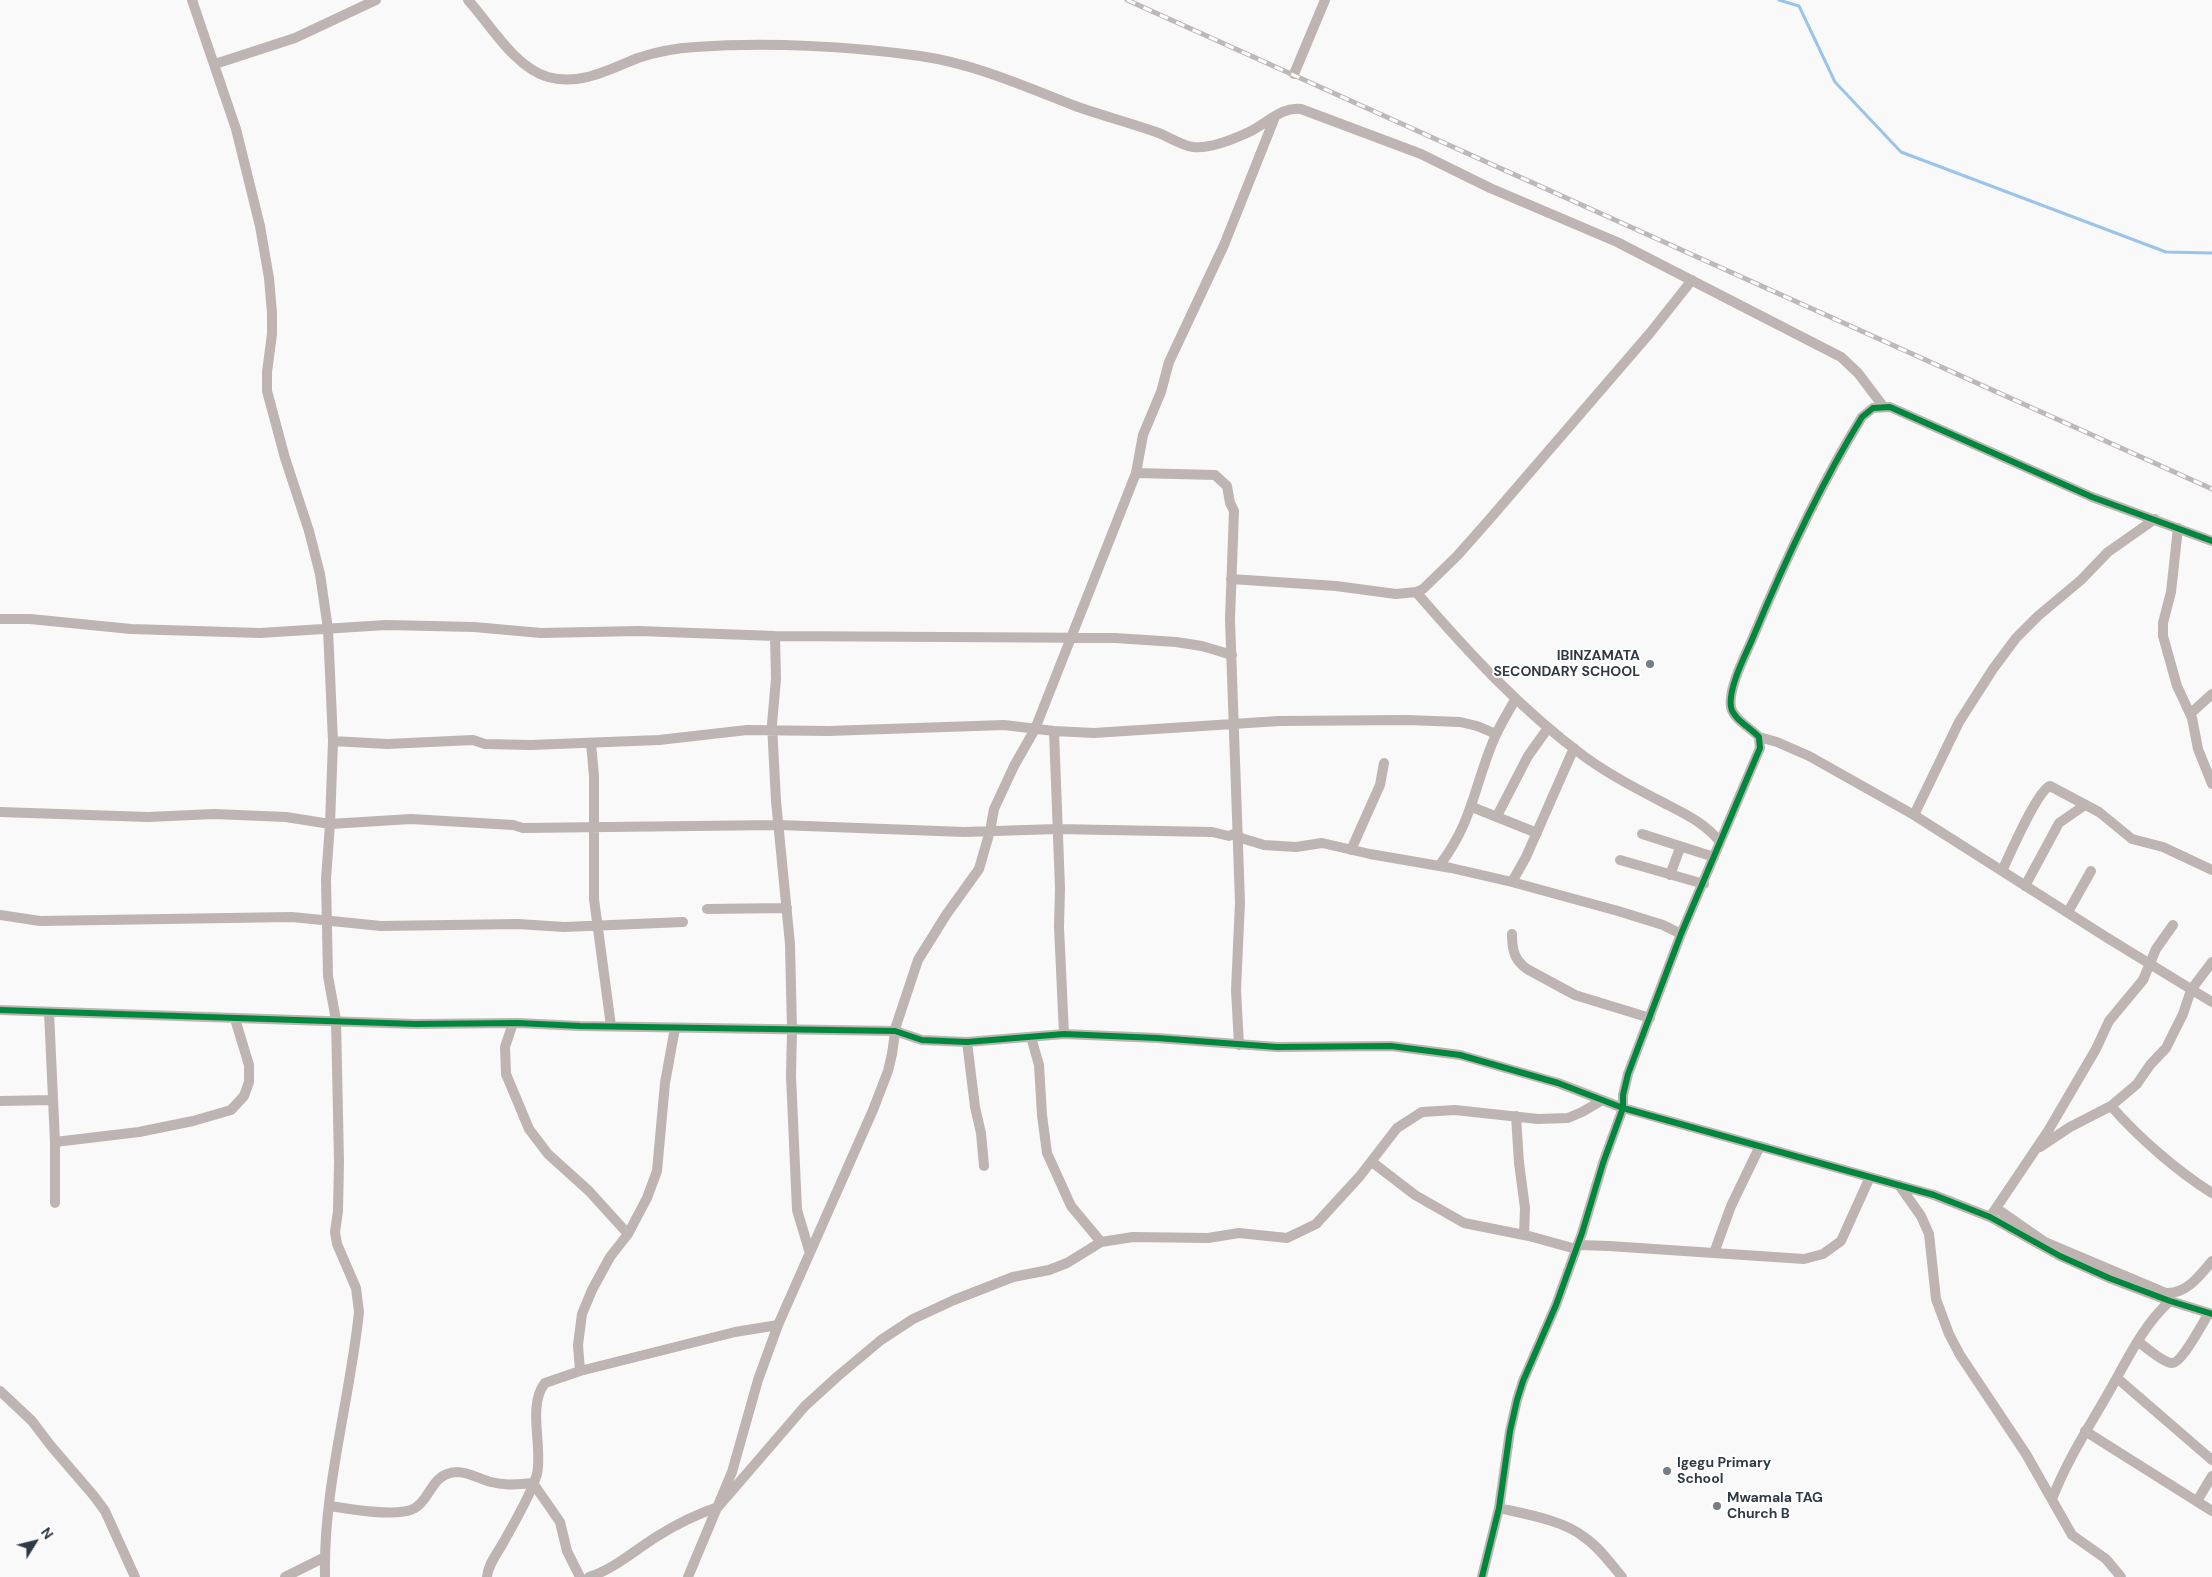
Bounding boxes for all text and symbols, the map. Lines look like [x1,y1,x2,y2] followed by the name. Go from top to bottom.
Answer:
[1493,648,1640,680] place label: IBINZAMATA SECONDARY SCHOOL
[1644,658,1656,670] marker: IBINZAMATA SECONDARY SCHOOL
[1677,1455,1771,1488] place label: Igegu Primary School
[1661,1465,1673,1477] marker: Igegu Primary School
[1727,1490,1823,1522] place label: Mwamala TAG Church B
[1711,1500,1723,1512] marker: Mwamala TAG Church B
[10,1517,60,1567] north arrow
[37,1524,57,1543] text: N

